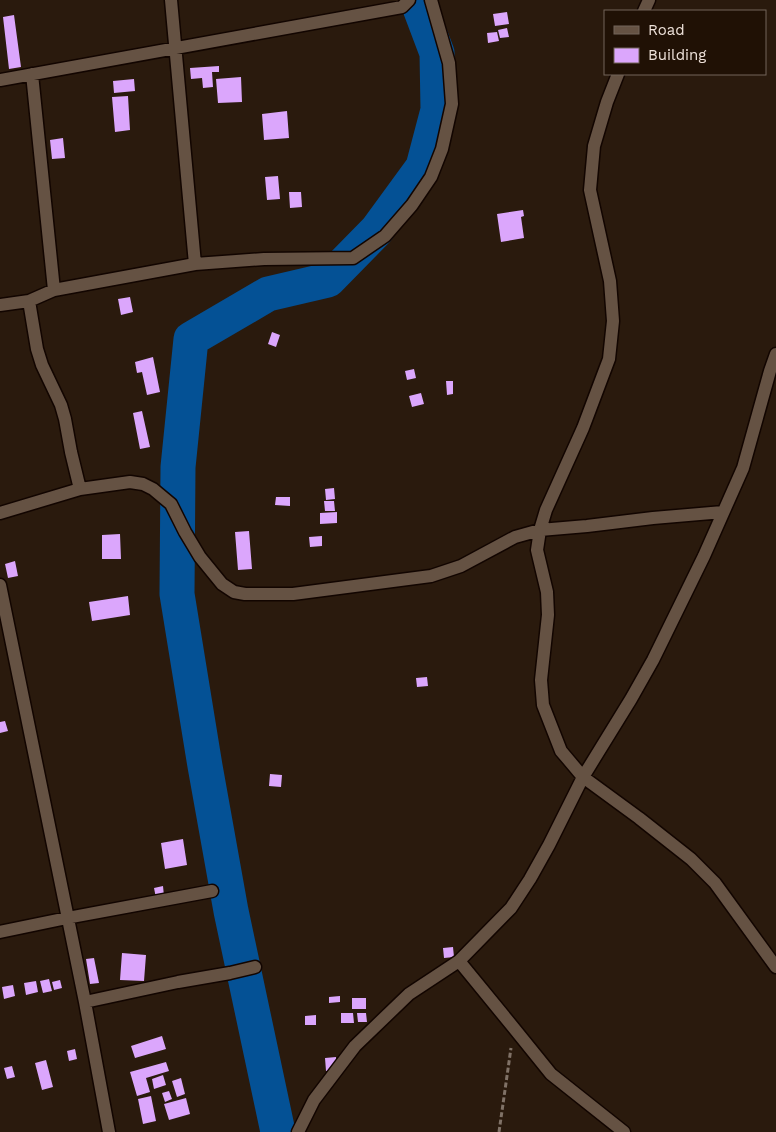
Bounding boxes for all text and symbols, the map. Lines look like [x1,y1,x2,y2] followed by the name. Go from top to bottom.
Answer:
[604,10,766,75] legend
[648,21,685,39] text: Road
[648,46,706,64] text: Building

